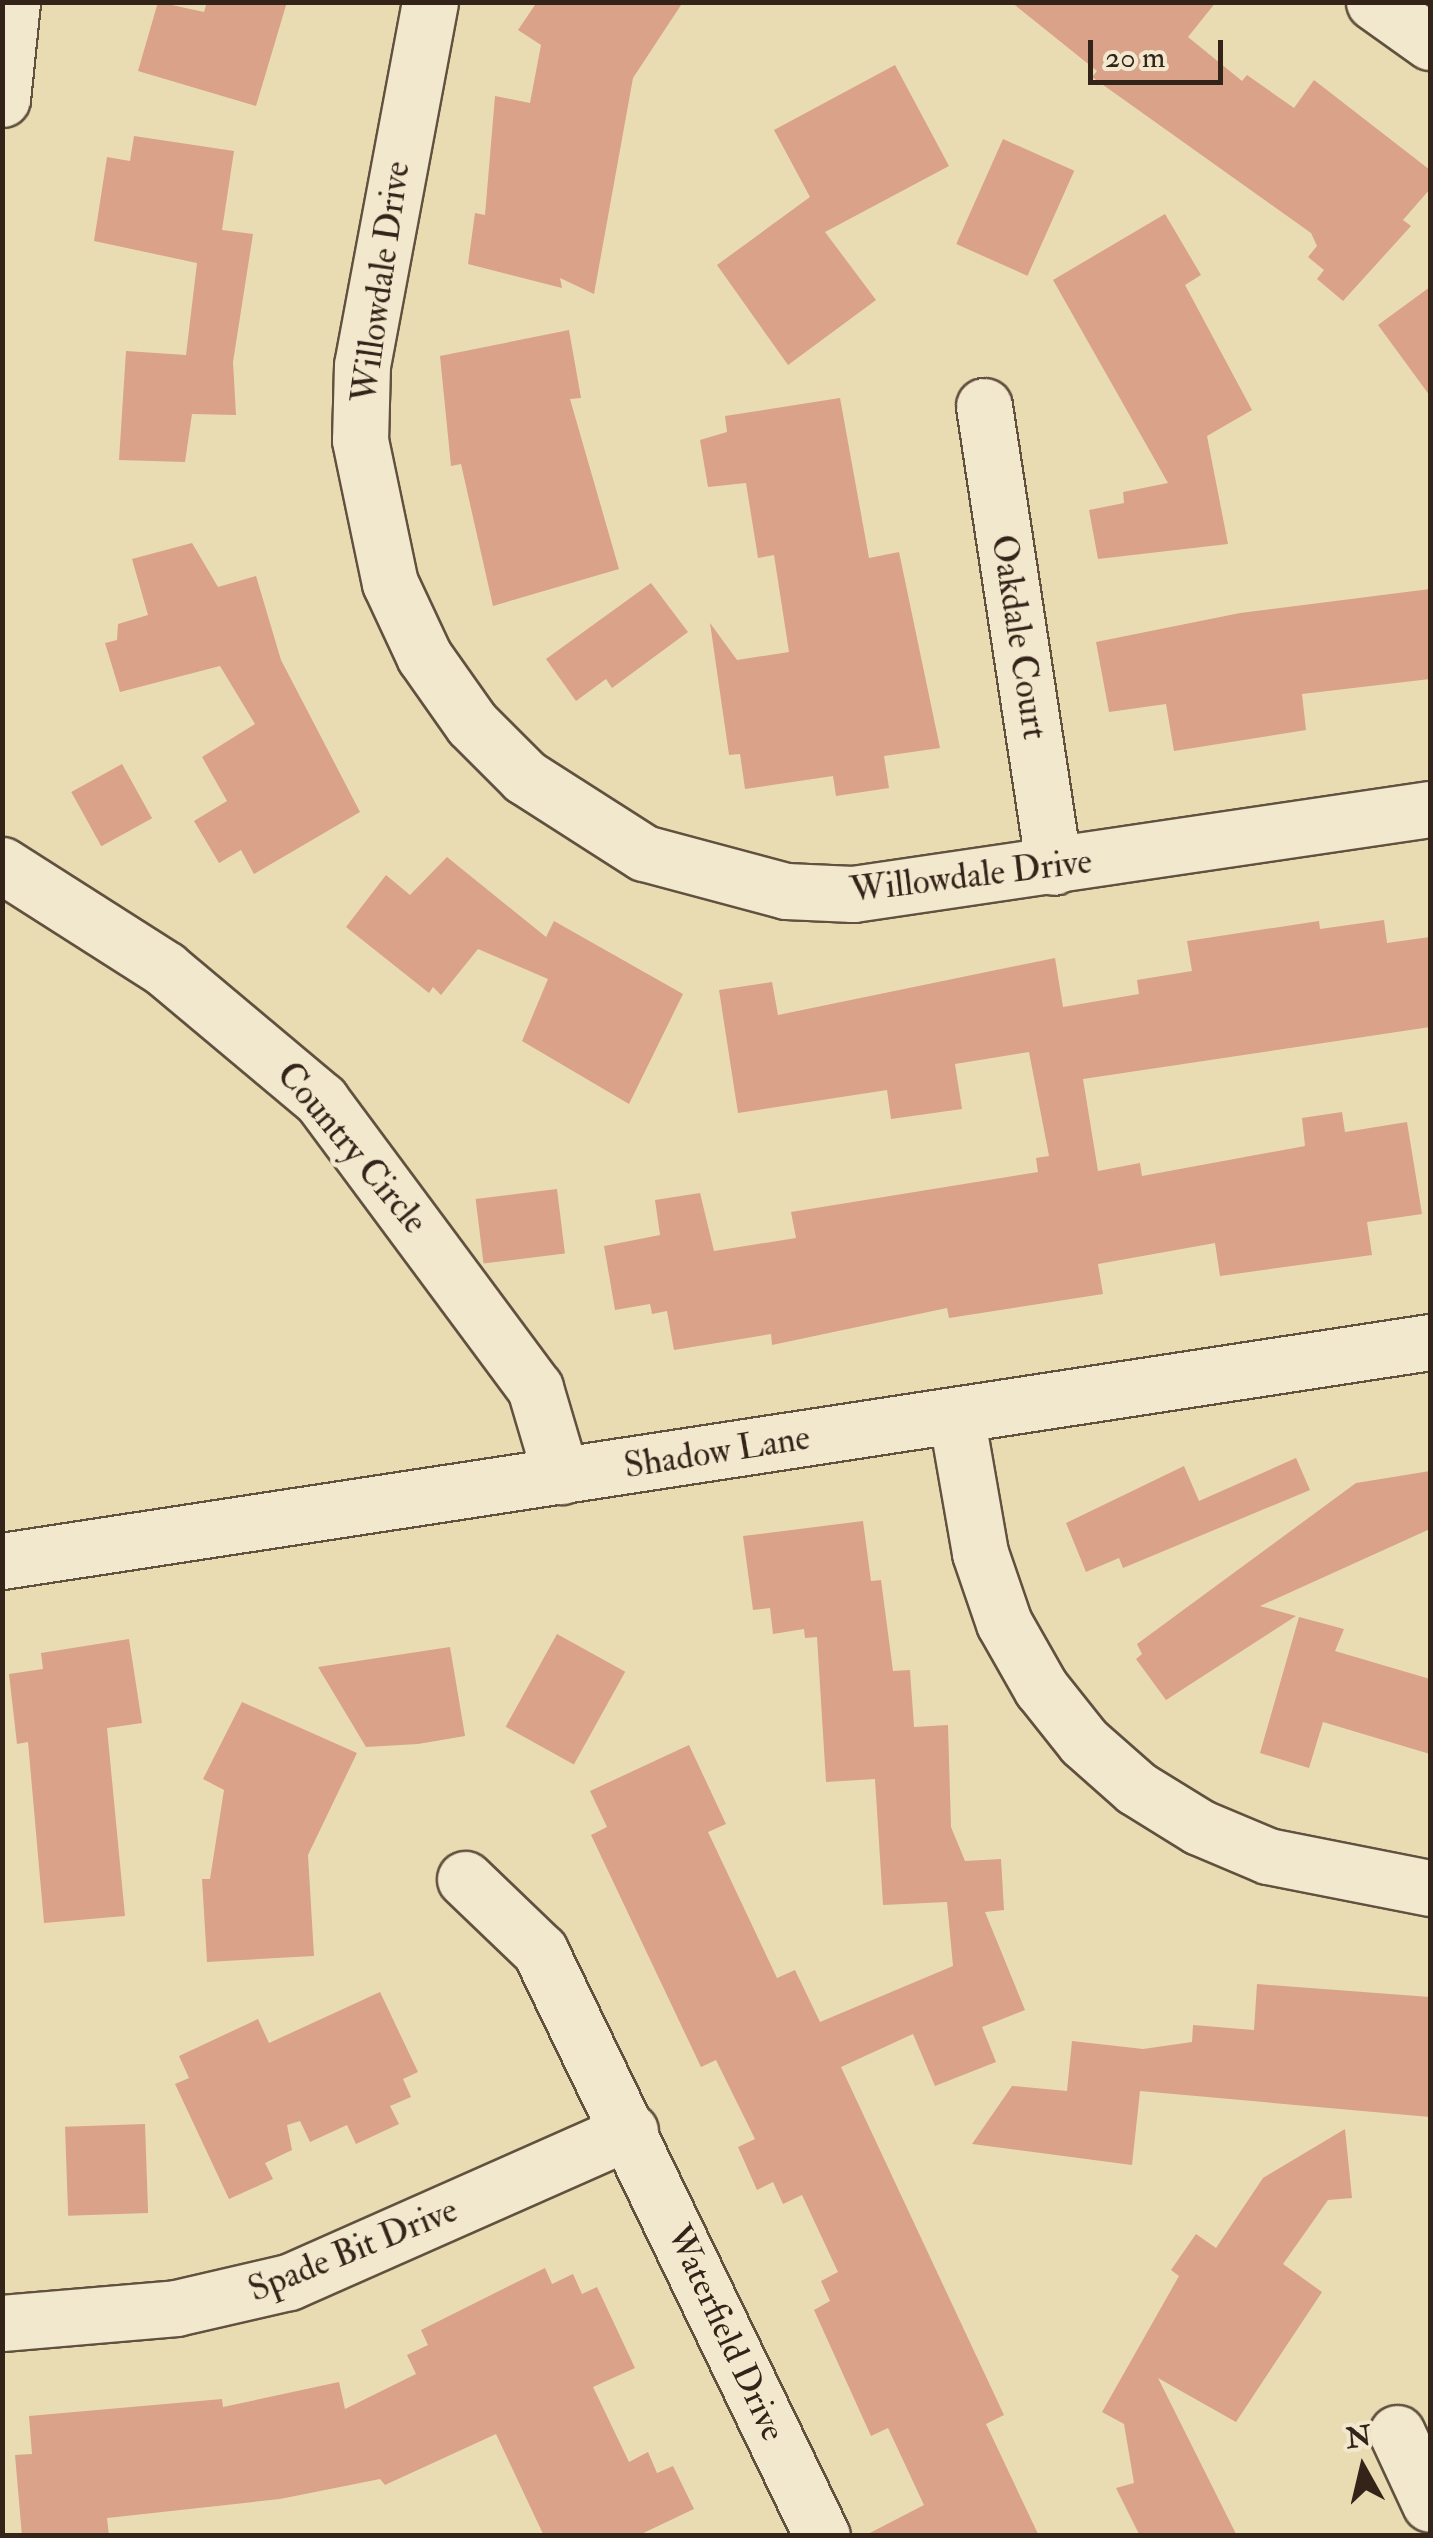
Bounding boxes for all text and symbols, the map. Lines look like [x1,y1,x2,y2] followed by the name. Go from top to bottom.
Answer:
[1093,20,1228,82] scale bar
[1105,39,1165,76] text: 20 m
[343,159,419,405] street label: Willowdale Drive
[982,532,1056,742] street label: Oakdale Court
[848,840,1094,912] street label: Willowdale Drive
[268,1054,436,1242] street label: Country Circle
[621,1417,813,1487] street label: Shadow Lane
[242,2189,464,2311] street label: Spade Bit Drive
[658,2218,794,2448] street label: Waterfield Drive
[1313,2418,1413,2518] north arrow
[1344,2419,1374,2457] text: N

